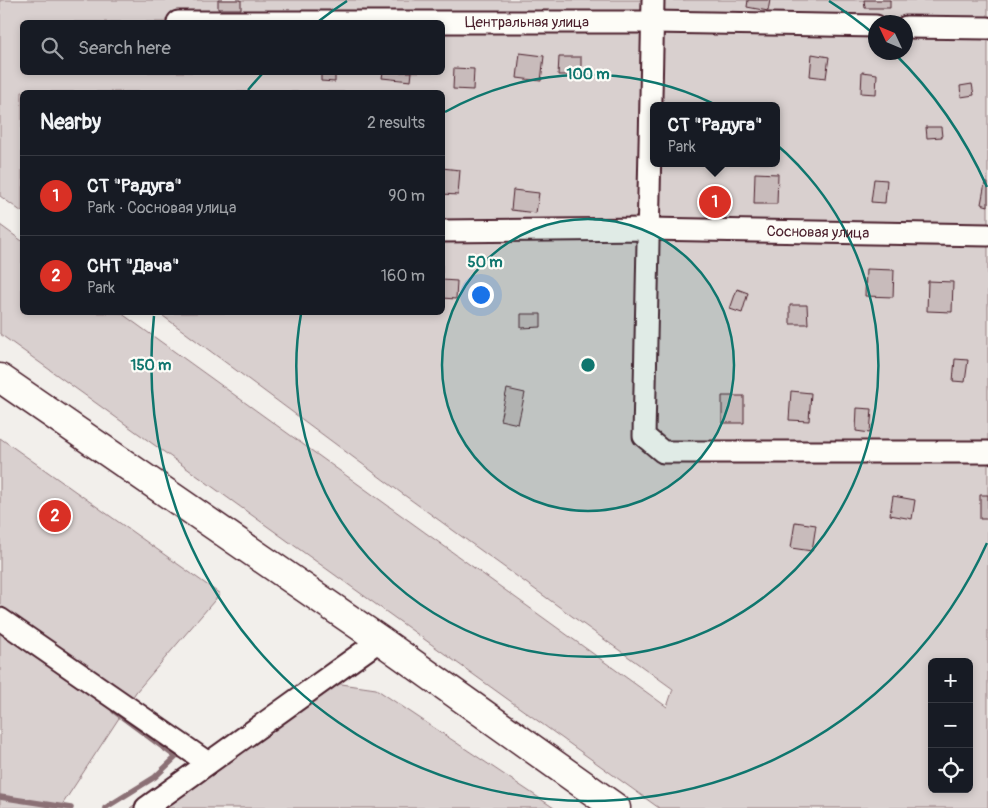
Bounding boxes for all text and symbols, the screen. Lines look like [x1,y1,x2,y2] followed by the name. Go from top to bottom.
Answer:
[465,13,589,32] street label: Центральная улица
[868,15,913,60] north arrow
[20,20,445,75] search box
[38,34,66,62] icon: search
[78,36,171,60] text: Search here
[567,65,609,84] text: 100 m
[650,102,780,167] popup
[40,109,101,136] text: Nearby
[367,113,425,133] text: 2 results
[668,113,762,137] text: СТ "Радуга"
[668,137,696,157] text: Park
[87,174,182,198] text: СТ "Радуга"
[699,183,731,221] pin: 1
[53,186,59,206] text: 1
[388,186,425,206] text: 90 m
[87,198,236,218] text: Park · Сосновая улица
[766,222,869,243] street label: Сосновая улица
[468,253,502,272] text: 50 m
[87,254,180,278] text: СНТ "Дача"
[52,266,60,286] text: 2
[381,266,425,286] text: 160 m
[87,278,115,298] text: Park
[468,282,494,308] your location
[131,356,171,375] text: 150 m
[579,356,597,374] centre of rings
[39,497,71,535] pin: 2
[928,658,973,793] map controls
[928,658,973,703] button: +
[928,703,973,748] button: −
[928,748,973,793] button: locate

